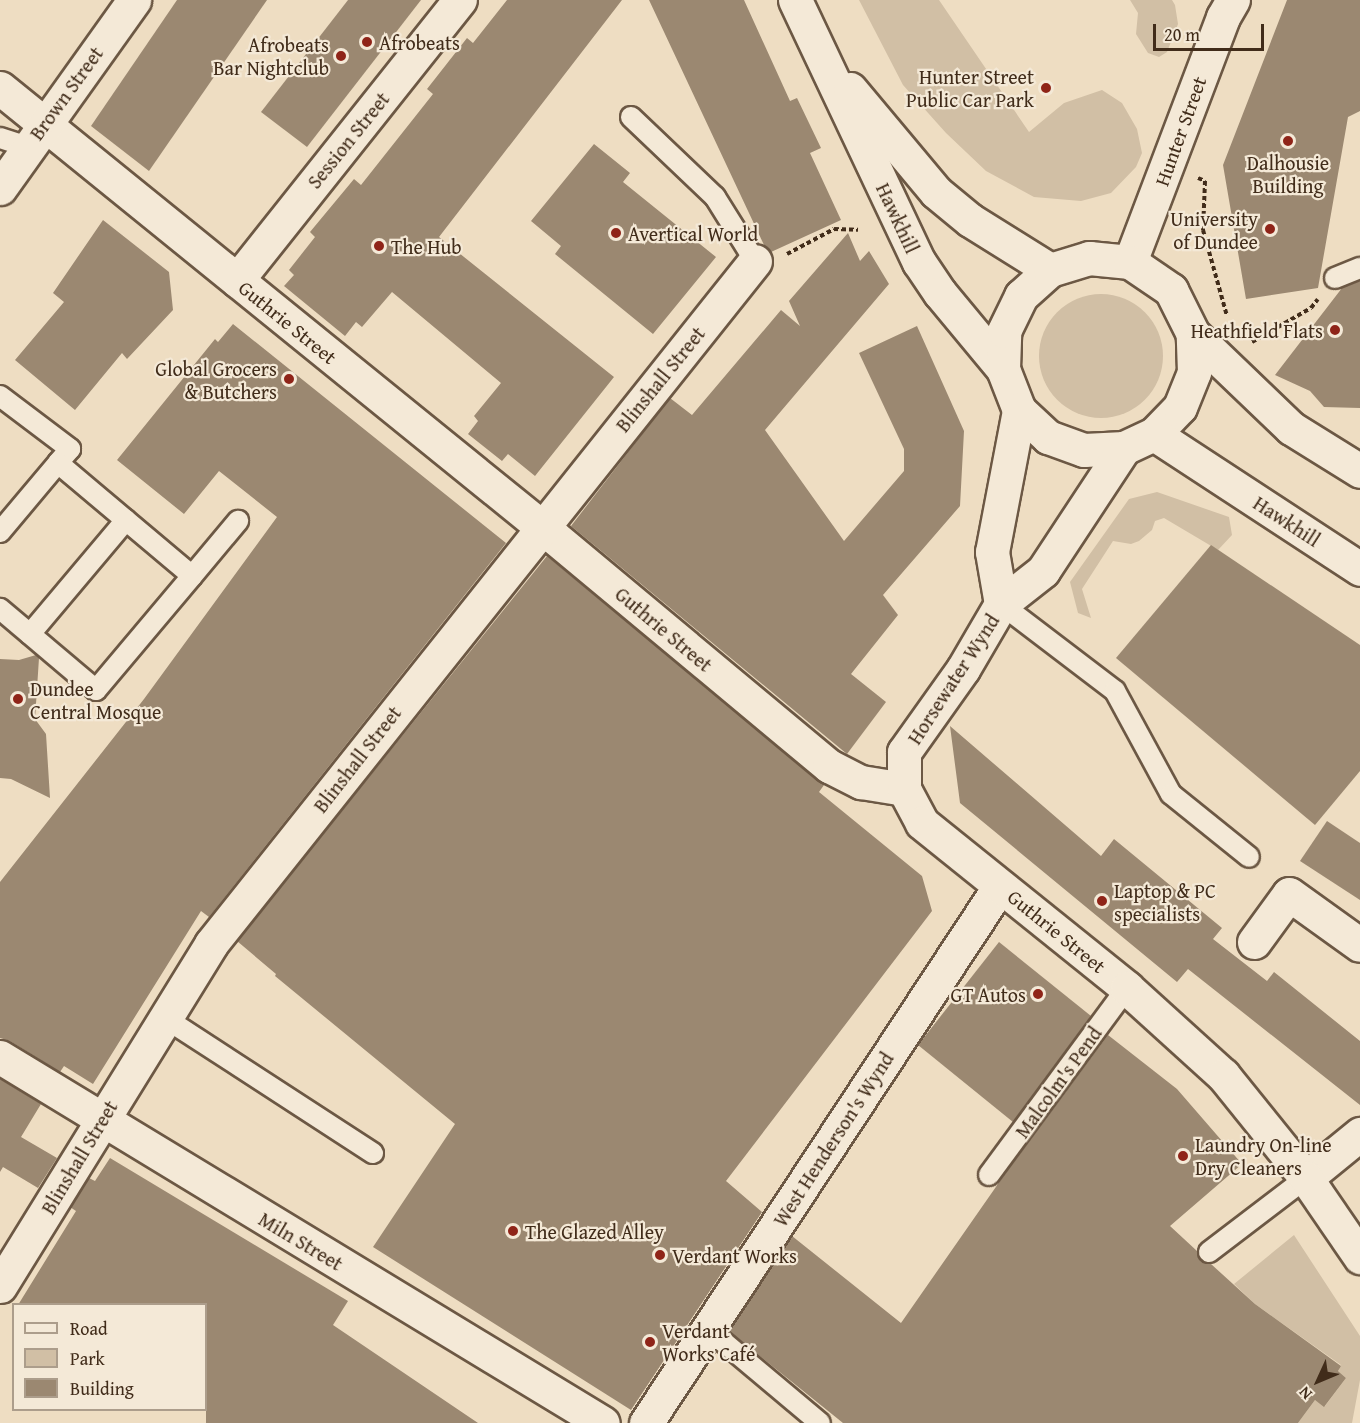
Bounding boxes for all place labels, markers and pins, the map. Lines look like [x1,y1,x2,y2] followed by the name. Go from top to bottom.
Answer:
[379,30,460,54] place label: Afrobeats
[213,33,329,80] place label: Afrobeats Bar Nightclub
[360,35,374,49] marker: Afrobeats
[334,49,348,63] marker: Afrobeats Bar Nightclub
[906,64,1034,111] place label: Hunter Street Public Car Park
[1039,81,1053,95] marker: Hunter Street Public Car Park
[1281,134,1295,148] marker: Dalhousie Building
[1247,150,1329,197] place label: Dalhousie Building
[1170,206,1258,253] place label: University of Dundee
[628,221,758,245] place label: Avertical World
[1263,222,1277,236] marker: University of Dundee
[609,226,623,240] marker: Avertical World
[391,234,462,258] place label: The Hub
[372,239,386,253] marker: The Hub
[1191,318,1323,342] place label: Heathfield Flats
[1328,323,1342,337] marker: Heathfield Flats
[155,356,277,403] place label: Global Grocers & Butchers
[282,372,296,386] marker: Global Grocers & Butchers
[30,676,161,723] place label: Dundee Central Mosque
[11,692,25,706] marker: Dundee Central Mosque
[1114,878,1216,925] place label: Laptop & PC specialists
[1095,894,1109,908] marker: Laptop & PC specialists
[950,982,1026,1006] place label: GT Autos
[1031,987,1045,1001] marker: GT Autos
[1195,1132,1332,1179] place label: Laundry On-line Dry Cleaners
[1176,1149,1190,1163] marker: Laundry On-line Dry Cleaners
[525,1219,664,1243] place label: The Glazed Alley
[506,1224,520,1238] marker: The Glazed Alley
[672,1243,797,1267] place label: Verdant Works
[653,1248,667,1262] marker: Verdant Works
[662,1318,755,1365] place label: Verdant Works Café
[643,1335,657,1349] marker: Verdant Works Café

